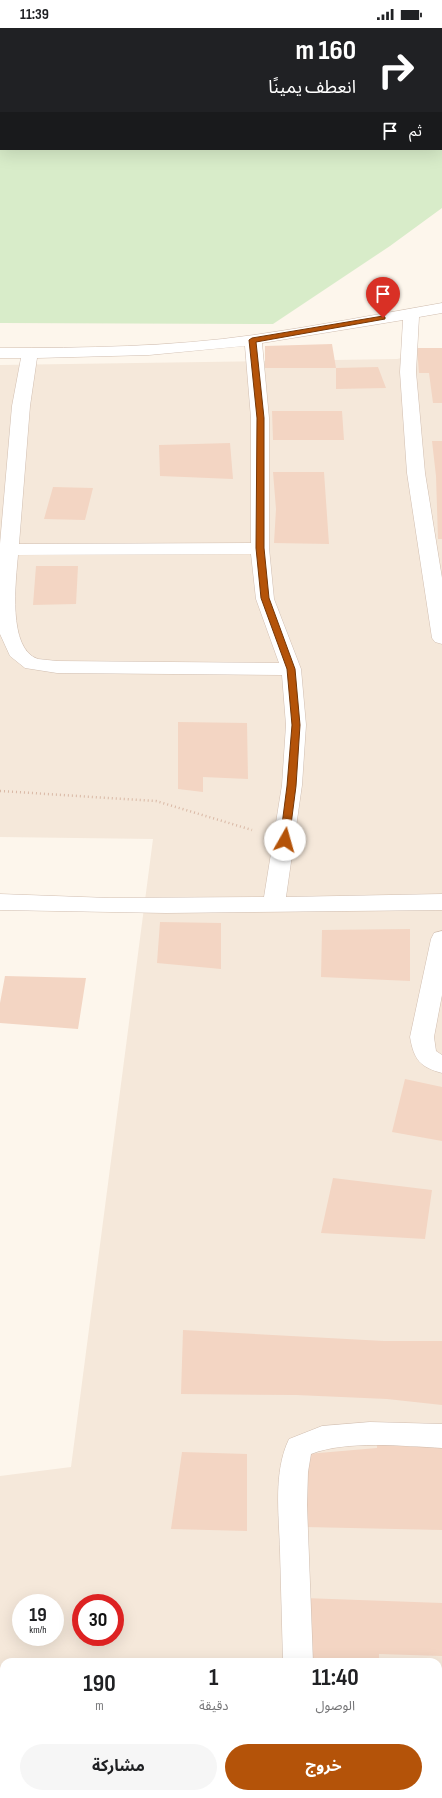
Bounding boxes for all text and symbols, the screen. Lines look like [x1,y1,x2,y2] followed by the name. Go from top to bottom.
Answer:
[20,5,49,24] text: 11:39
[296,34,356,67] text: 160 m
[370,44,422,96] icon: right
[268,77,356,98] text: انعطف يمينًا
[379,120,401,142] icon: arrive
[409,122,422,141] text: ثم
[366,277,400,318] pin
[372,283,394,305] icon: arrive
[264,819,306,861] position arrow
[72,1594,124,1646] speed limit sign: 30
[29,1603,47,1627] text: 19
[29,1624,47,1636] text: km/h
[209,1663,218,1692] text: 1
[312,1663,359,1692] text: 11:40
[83,1669,116,1698] text: 190
[95,1698,104,1714] text: m
[199,1698,229,1714] text: دقيقة
[316,1698,355,1714] text: الوصول
[20,1744,217,1790] button: مشاركة
[225,1744,422,1790] button: خروج

